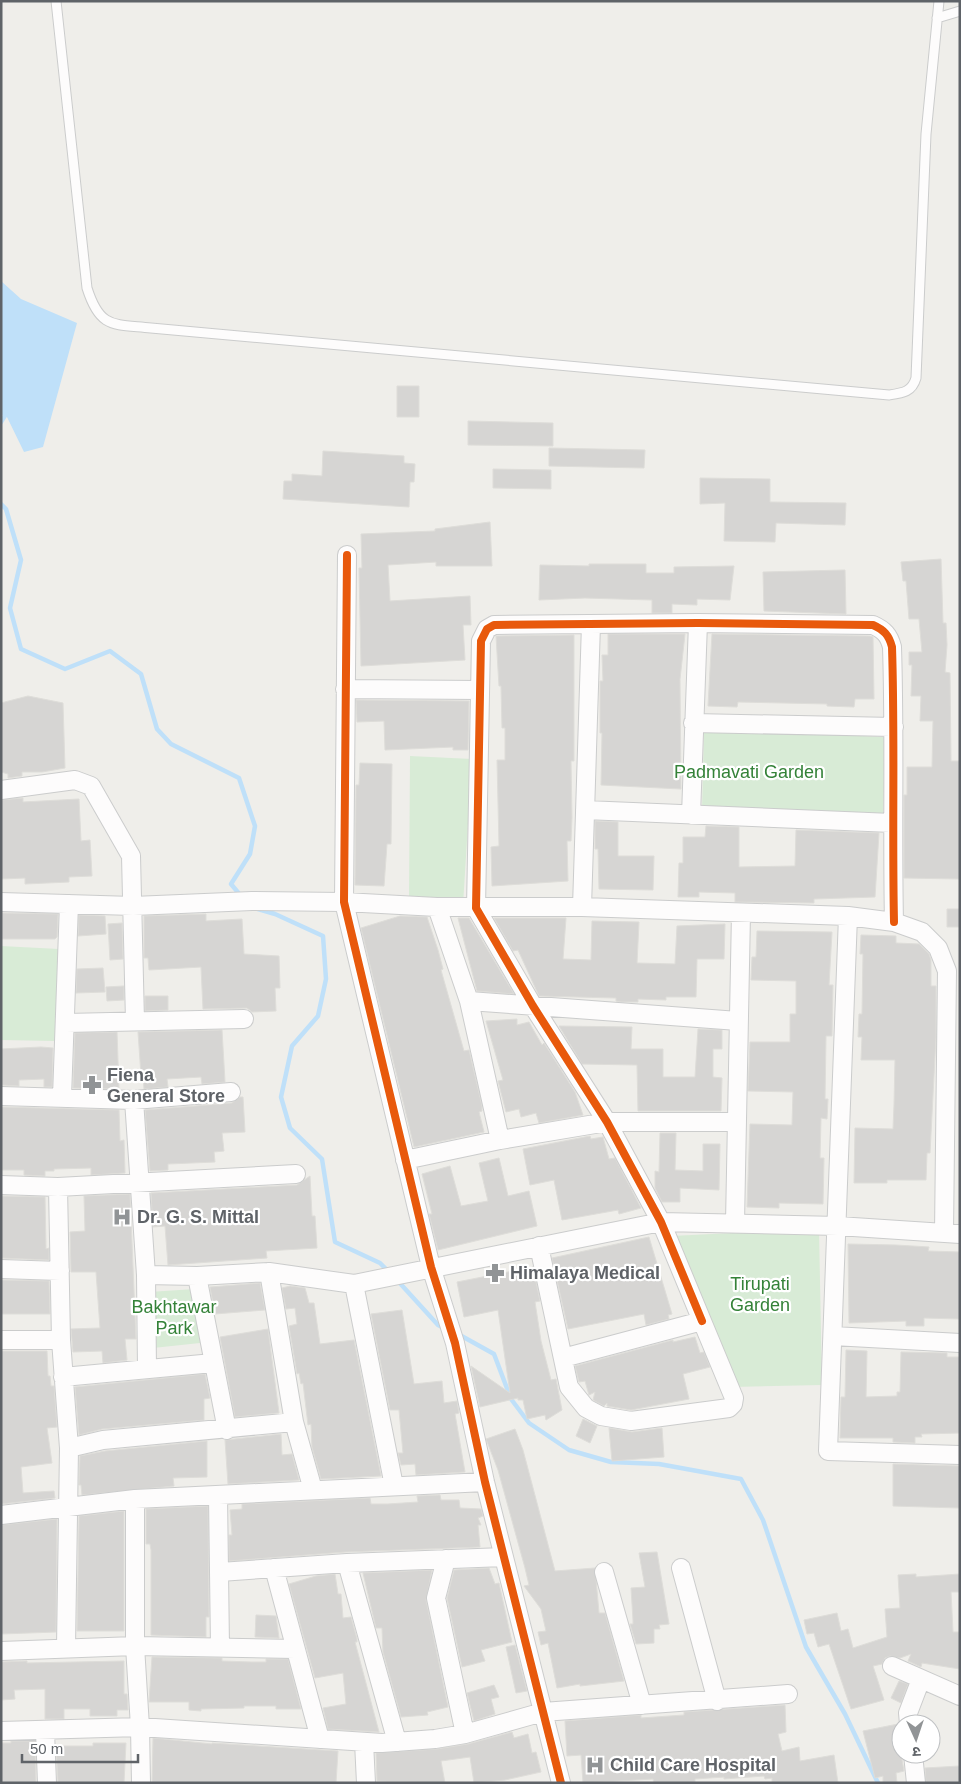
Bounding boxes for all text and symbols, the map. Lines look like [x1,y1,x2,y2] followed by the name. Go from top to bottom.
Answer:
[674,762,824,782] park label: Padmavati Garden
[107,1065,225,1106] place label: Fiena General Store
[81,1074,103,1096] pharmacy icon: Fiena General Store
[111,1206,133,1228] hospital icon: Dr. G. S. Mittal
[137,1207,259,1227] place label: Dr. G. S. Mittal
[484,1262,506,1284] pharmacy icon: Himalaya Medical
[510,1263,660,1283] place label: Himalaya Medical
[730,1274,790,1315] park label: Tirupati Garden
[131,1297,217,1338] park label: Bakhtawar Park
[891,1714,941,1764] north arrow
[22,1732,139,1764] scale bar
[30,1740,63,1757] text: 50 m
[911,1744,921,1760] text: उ
[584,1754,606,1776] hospital icon: Child Care Hospital
[610,1755,776,1775] place label: Child Care Hospital

